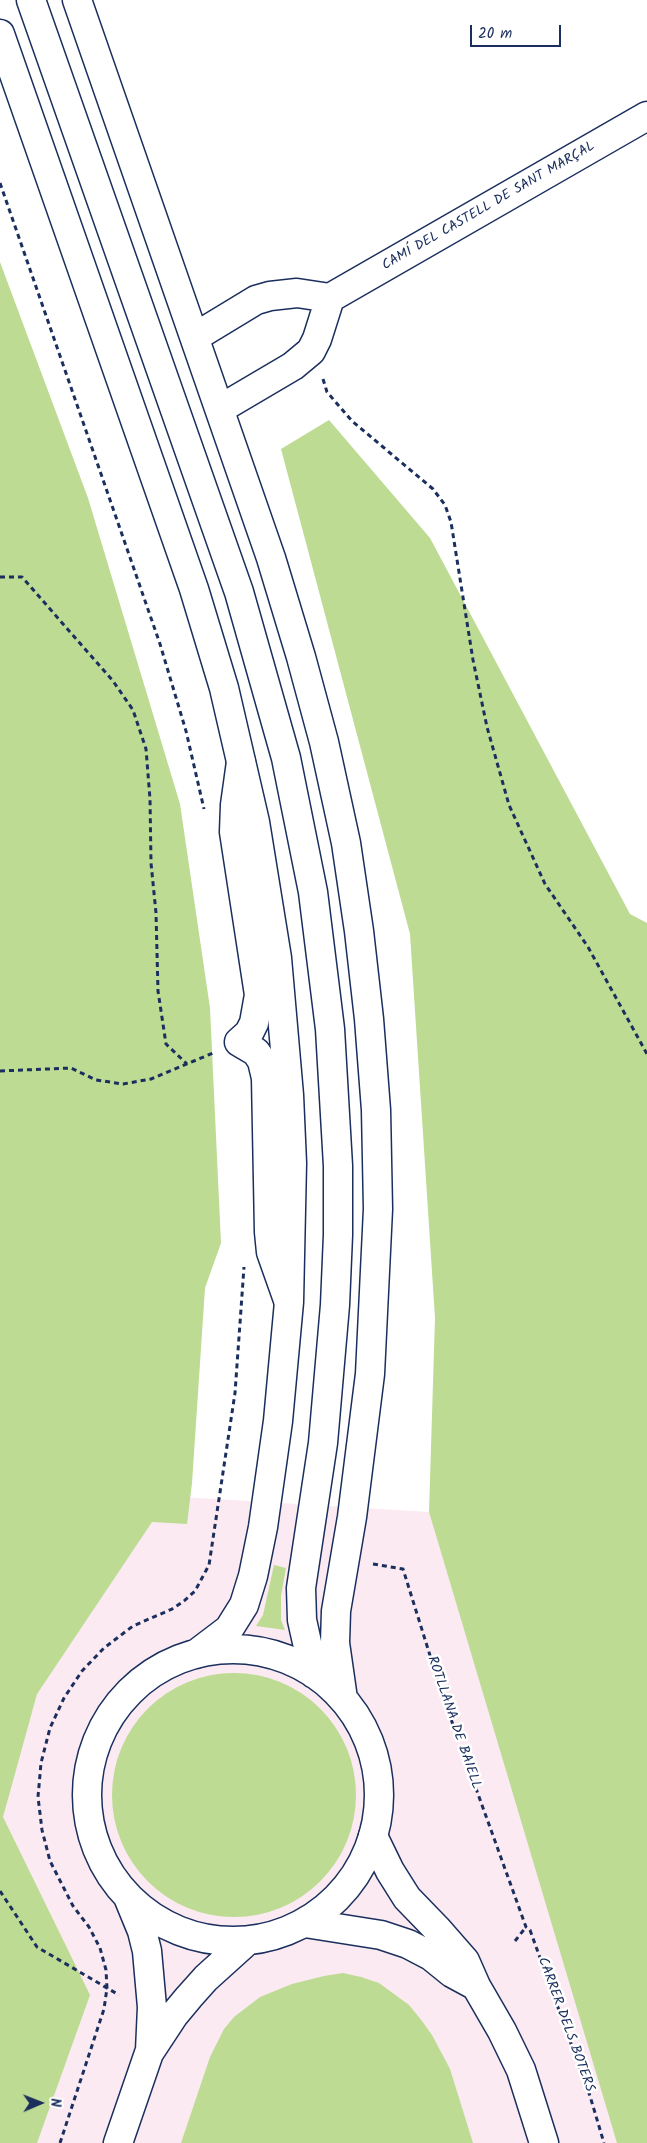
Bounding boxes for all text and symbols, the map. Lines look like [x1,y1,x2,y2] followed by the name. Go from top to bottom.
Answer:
[472,15,563,47] scale bar
[478,22,512,46] text: 20 m
[380,139,598,275] street label: CAMÍ DEL CASTELL DE SANT MARÇAL
[422,1654,484,1792] street label: ROTLLANA DE BAIELL
[533,1955,597,2095] street label: CARRER DELS BOTERS
[15,2078,65,2128] north arrow
[44,2098,66,2107] text: N

